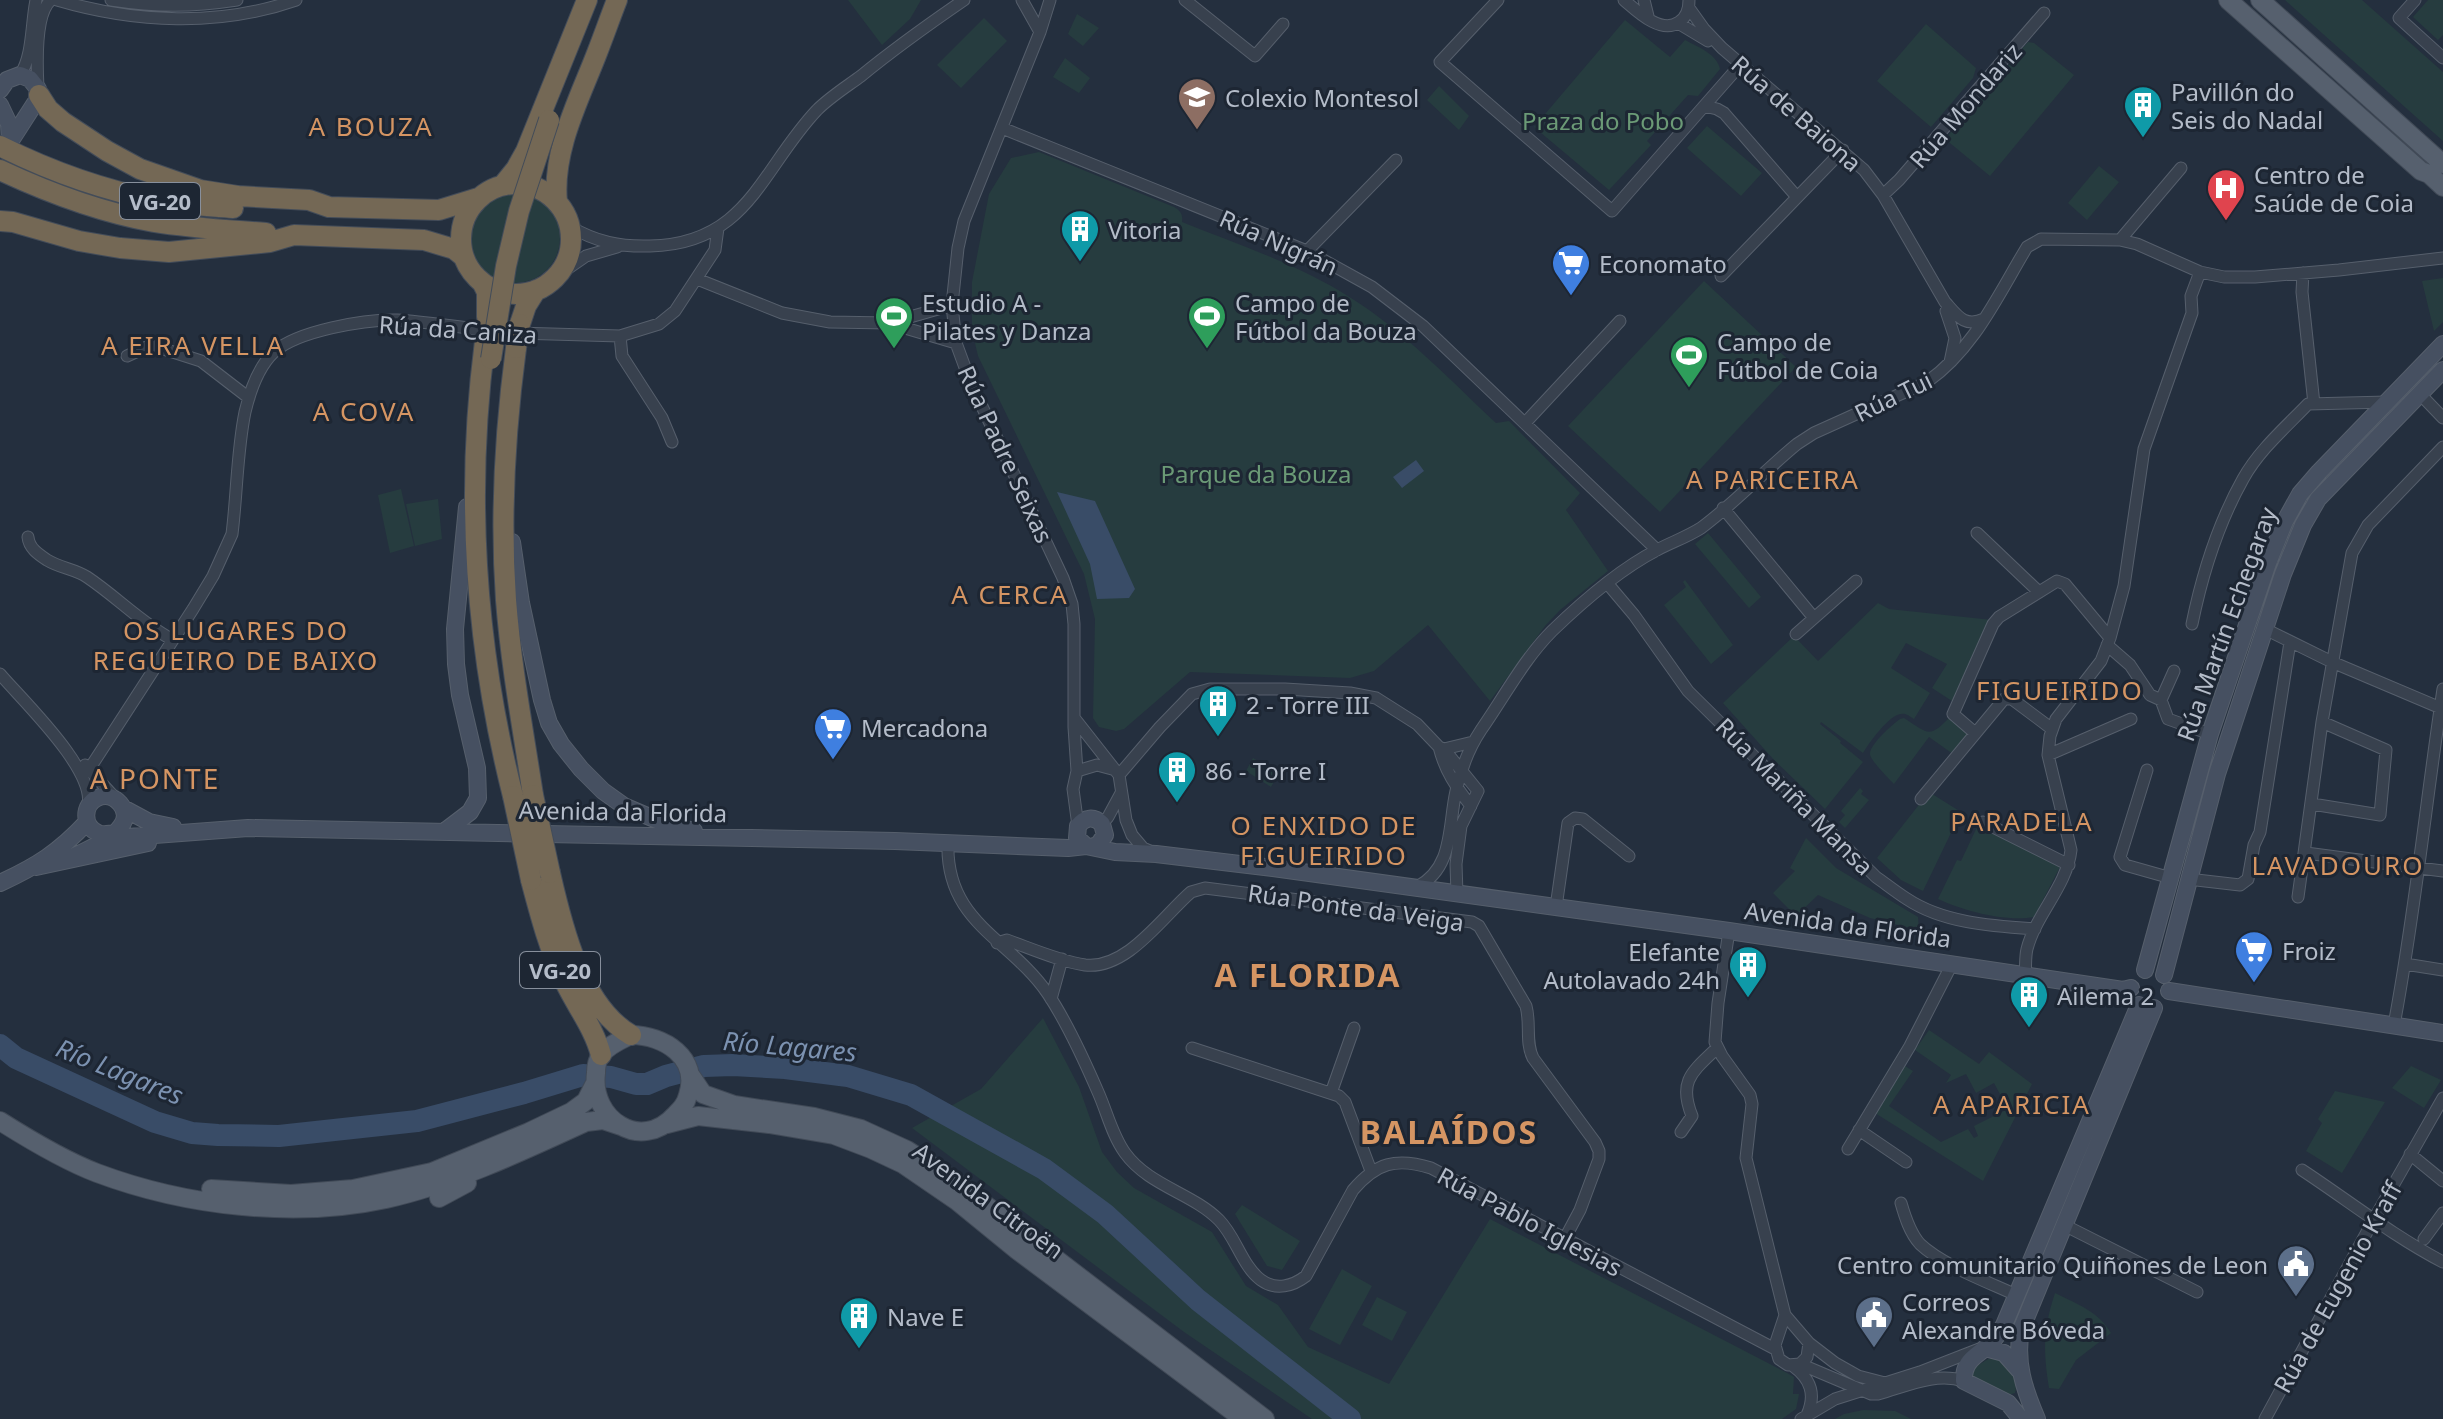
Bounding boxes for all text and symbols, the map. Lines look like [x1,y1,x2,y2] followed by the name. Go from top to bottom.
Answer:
[1901,35,2029,175] street label: Rúa Mondariz
[1725,47,1869,179] street label: Rúa de Baiona
[2171,75,2323,136] place label: Pavillón do Seis do Nadal
[1176,76,1218,131] school or university icon: Colexio Montesol
[1225,81,1419,114] place label: Colexio Montesol
[2122,84,2164,139] building icon: Pavillón do Seis do Nadal
[1522,104,1684,137] park label: Praza do Pobo
[308,108,434,144] district label: A BOUZA
[2254,158,2414,219] place label: Centro de Saúde de Coia
[2205,167,2247,222] hospital icon: Centro de Saúde de Coia
[120,183,200,219] road number: VG-20
[1215,201,1343,283] street label: Rúa Nigrán
[1059,208,1101,263] building icon: Vitoria
[1108,213,1181,246] place label: Vitoria
[1550,242,1592,297] supermarket icon: Economato
[1599,247,1727,280] place label: Economato
[922,286,1091,347] place label: Estudio A - Pilates y Danza
[1235,286,1417,347] place label: Campo de Fútbol da Bouza
[873,295,915,350] sports icon: Estudio A - Pilates y Danza
[1186,295,1228,350] sports icon: Campo de Fútbol da Bouza
[378,307,538,351] street label: Rúa da Caniza
[1717,325,1879,386] place label: Campo de Fútbol de Coia
[101,327,285,363] district label: A EIRA VELLA
[1668,334,1710,389] sports icon: Campo de Fútbol de Coia
[950,360,1062,548] street label: Rúa Padre Seixas
[1849,363,1937,429] street label: Rúa Tui
[313,393,415,429] district label: A COVA
[1161,457,1351,490] park label: Parque da Bouza
[1686,461,1860,497] district label: A PARICEIRA
[2168,502,2284,746] street label: Rúa Martín Echegaray
[951,576,1069,612] district label: A CERCA
[93,612,379,678] district label: OS LUGARES DO REGUEIRO DE BAIXO
[1976,672,2144,708] district label: FIGUEIRIDO
[1197,683,1239,738] building icon: 2 - Torre III
[1246,688,1370,721] place label: 2 - Torre III
[812,706,854,761] supermarket icon: Mercadona
[1709,710,1881,882] street label: Rúa Mariña Mansa
[861,711,988,744] place label: Mercadona
[1156,749,1198,804] building icon: 86 - Torre I
[1205,754,1326,787] place label: 86 - Torre I
[90,759,220,797] district label: A PONTE
[518,793,728,829] street label: Avenida da Florida
[1950,803,2094,839] district label: PARADELA
[1231,807,1417,873] district label: O ENXIDO DE FIGUEIRIDO
[2251,847,2425,883] district label: LAVADOURO
[1246,875,1466,939] street label: Rúa Ponte da Veiga
[1742,893,1954,955] street label: Avenida da Florida
[2233,929,2275,984] supermarket icon: Froiz
[2282,934,2336,967] place label: Froiz
[1544,935,1720,996] place label: Elefante Autolavado 24h
[1727,944,1769,999] building icon: Elefante Autolavado 24h
[520,952,600,988] road number: VG-20
[1215,953,1401,996] district label: A FLORIDA
[2008,974,2050,1029] building icon: Ailema 2
[2057,979,2154,1012] place label: Ailema 2
[722,1022,858,1070] water label: Río Lagares
[51,1029,189,1113] water label: Río Lagares
[1933,1086,2091,1122] district label: A APARICIA
[1360,1110,1538,1153] district label: BALAÍDOS
[907,1134,1071,1266] street label: Avenida Citroën
[1432,1158,1628,1284] street label: Rúa Pablo Iglesias
[2265,1174,2409,1398] street label: Rúa de Eugenio Kraff
[2275,1243,2317,1298] public building icon: Centro comunitario Quiñones de Leon
[1837,1248,2268,1281] place label: Centro comunitario Quiñones de Leon
[1902,1285,2105,1346] place label: Correos Alexandre Bóveda
[1853,1294,1895,1349] public building icon: Correos Alexandre Bóveda
[838,1295,880,1350] building icon: Nave E
[887,1300,964,1333] place label: Nave E

